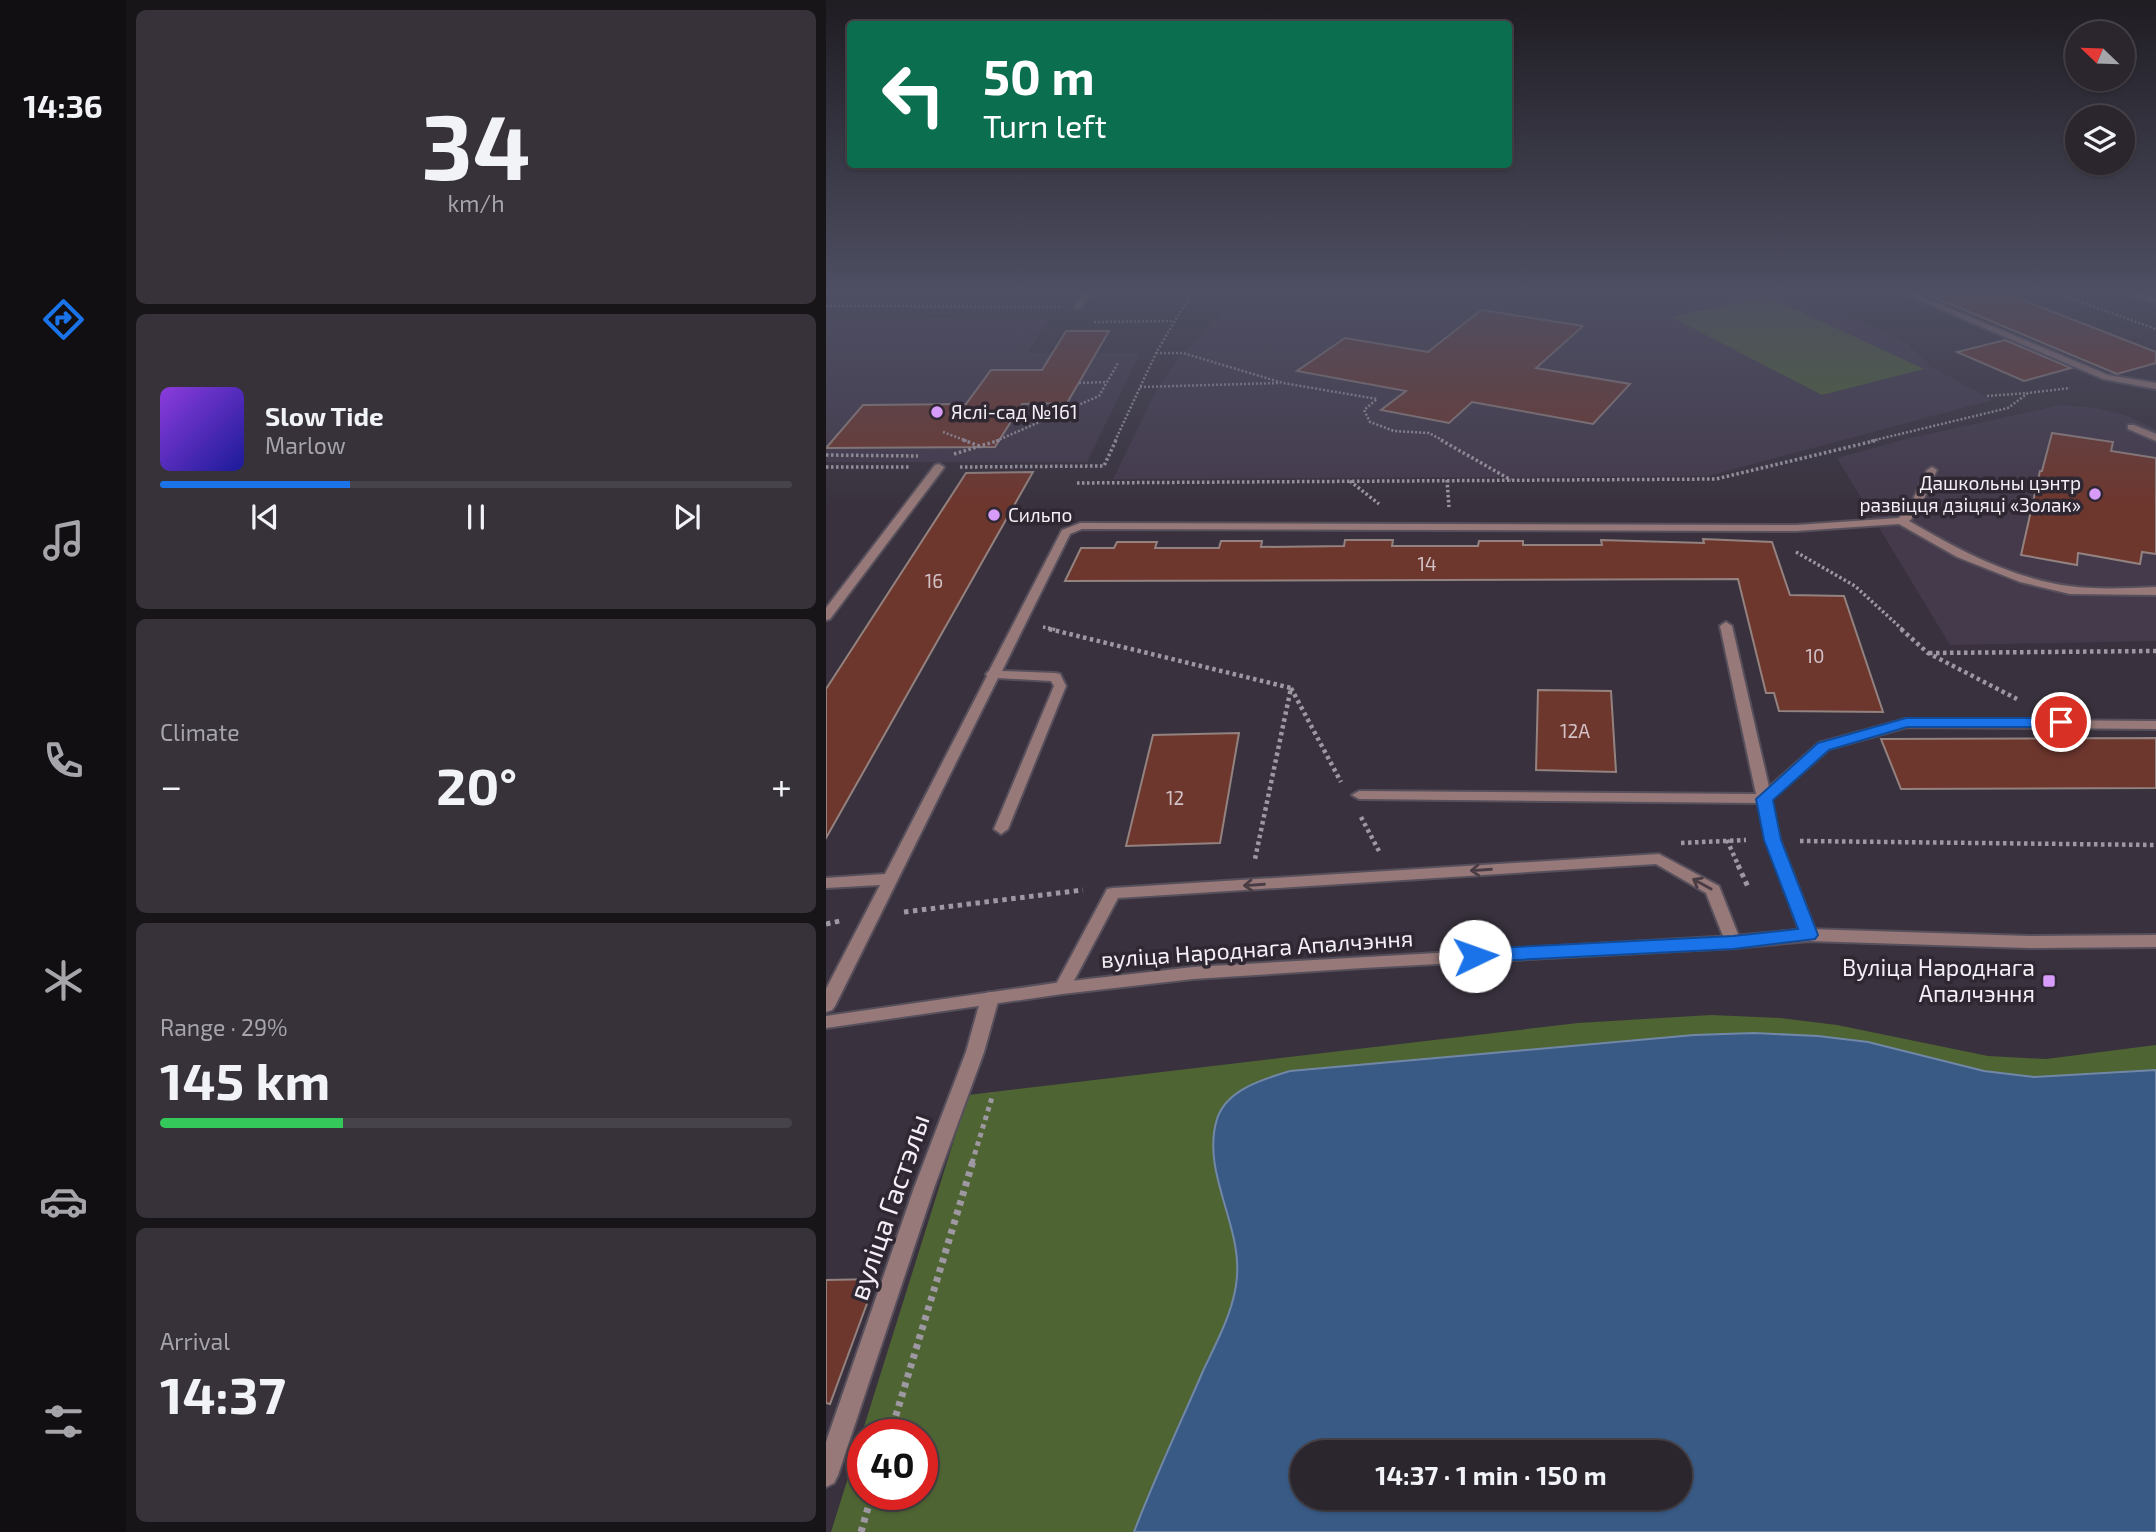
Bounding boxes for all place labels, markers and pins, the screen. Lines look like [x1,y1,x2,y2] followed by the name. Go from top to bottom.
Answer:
[951,400,1077,423] place label: Яслі-сад №161
[929,404,945,420] marker: Яслі-сад №161
[1859,471,2081,516] place label: Дашкольны цэнтр развіцця дзіцяці «Золак»
[2087,486,2103,502] marker: Дашкольны цэнтр развіцця дзіцяці «Золак»
[1008,503,1072,526] place label: Сильпо
[986,507,1002,523] marker: Сильпо
[2031,692,2091,752] pin
[1842,953,2035,1007] place label: Вуліца Народнага Апалчэння
[2041,973,2057,989] marker: Вуліца Народнага Апалчэння

